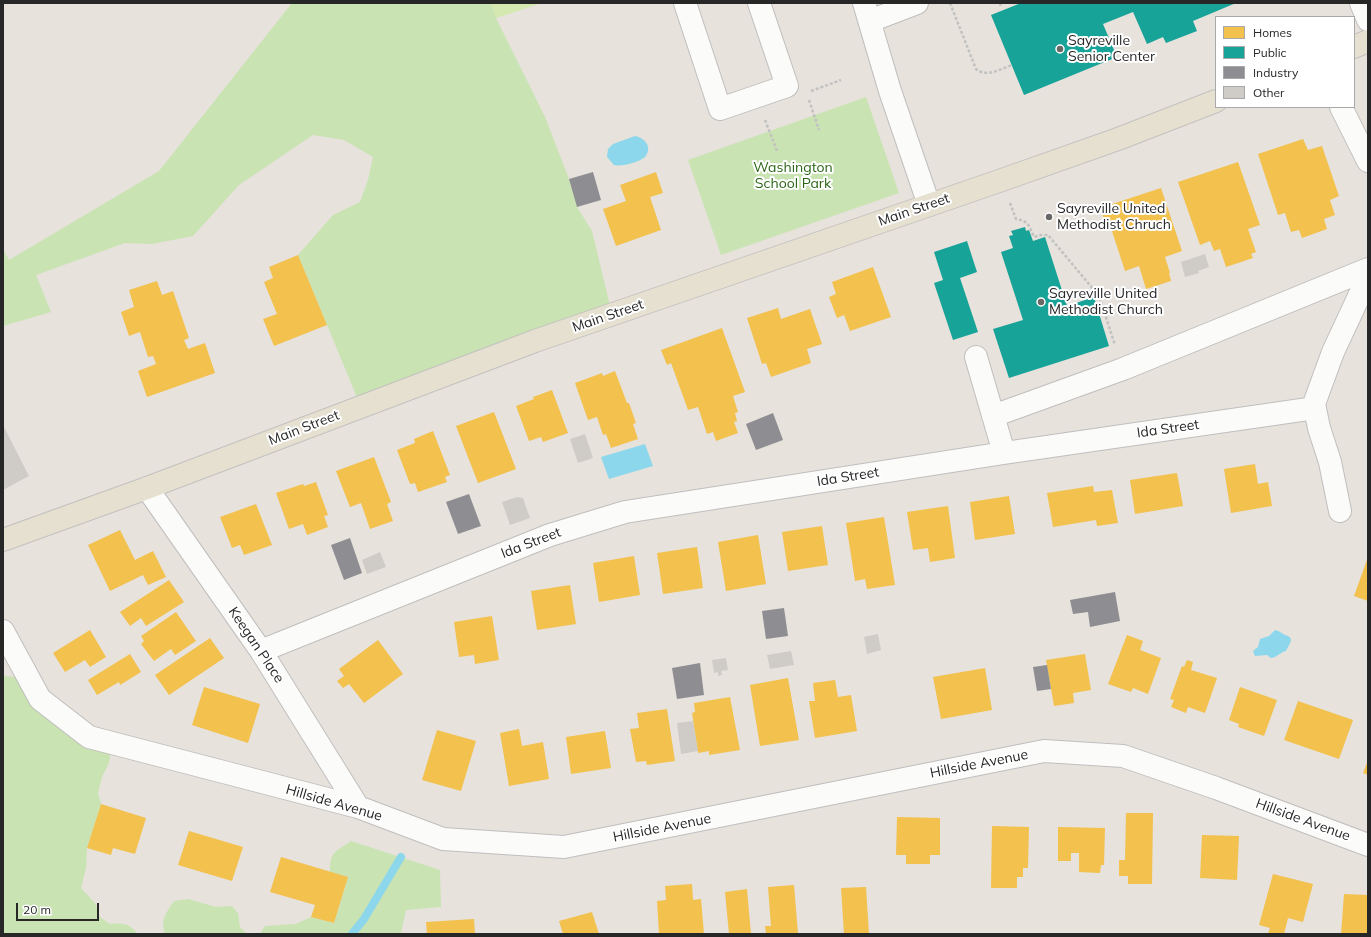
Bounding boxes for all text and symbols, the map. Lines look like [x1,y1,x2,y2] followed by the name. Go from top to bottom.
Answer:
[1215,16,1355,108] legend
[1253,25,1292,40] text: Homes
[1068,33,1155,66] place label: Sayreville Senior Center
[1055,44,1065,54] marker: Sayreville Senior Center
[1253,45,1287,60] text: Public
[1253,65,1298,80] text: Industry
[1253,85,1284,100] text: Other
[753,160,833,192] park label: Washington School Park
[876,190,952,230] street label: Main Street
[1057,201,1171,234] place label: Sayreville United Methodist Chruch
[1044,212,1054,222] marker: Sayreville United Methodist Chruch
[1049,286,1163,318] place label: Sayreville United Methodist Church
[570,296,646,336] street label: Main Street
[1036,297,1046,307] marker: Sayreville United Methodist Church
[266,407,342,449] street label: Main Street
[1136,416,1200,442] street label: Ida Street
[816,464,880,490] street label: Ida Street
[499,524,563,562] street label: Ida Street
[224,604,288,686] street label: Keegan Place
[929,746,1029,782] street label: Hillside Avenue
[284,781,384,825] street label: Hillside Avenue
[1253,795,1353,845] street label: Hillside Avenue
[612,810,712,846] street label: Hillside Avenue
[18,895,101,921] scale bar
[23,902,51,917] text: 20 m

